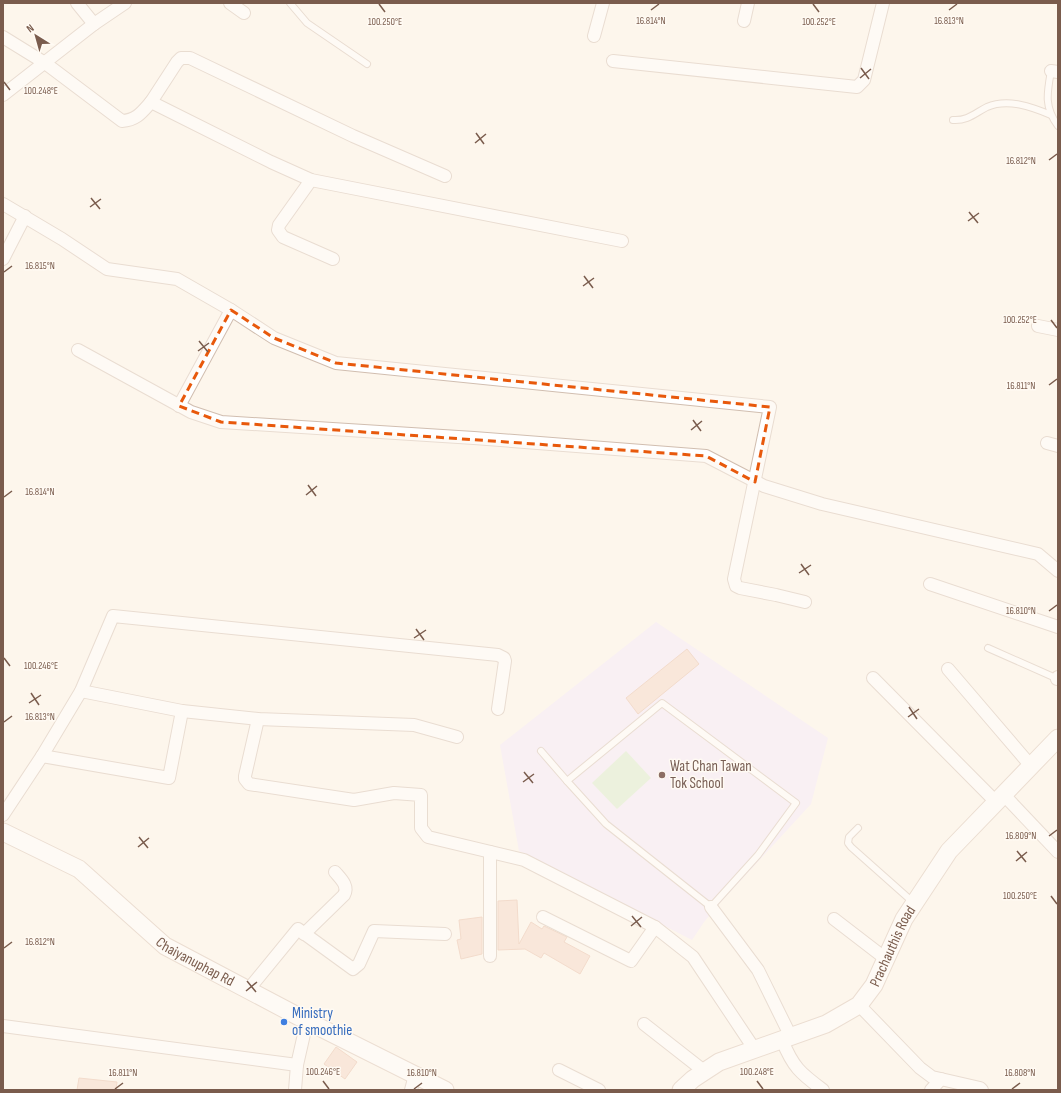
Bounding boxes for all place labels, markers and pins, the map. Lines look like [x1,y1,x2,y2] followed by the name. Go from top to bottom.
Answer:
[670,757,752,793] place label: Wat Chan Tawan Tok School
[657,770,667,780] marker: Wat Chan Tawan Tok School
[292,1004,352,1040] place label: Ministry of smoothie
[279,1017,289,1027] marker: Ministry of smoothie

